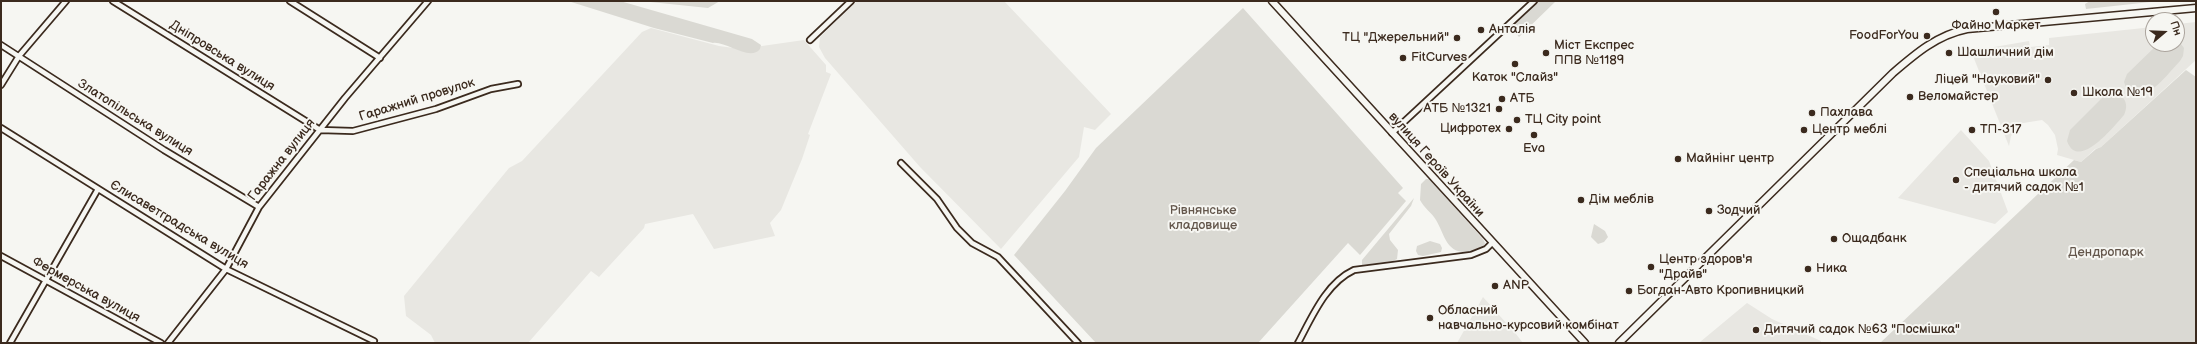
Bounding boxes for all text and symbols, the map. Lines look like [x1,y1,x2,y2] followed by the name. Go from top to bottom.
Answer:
[1991,7,2001,17] marker: Файно Маркет
[2145,12,2185,52] north arrow
[166,17,278,95] street label: Дніпровська вулиця
[1952,18,2040,34] place label: Файно Маркет
[2167,19,2184,37] text: Пн
[1489,22,1536,38] place label: Анталія
[1476,25,1486,35] marker: Анталія
[1849,28,1919,44] place label: FoodForYou
[1342,30,1449,46] place label: ТЦ "Джерельний"
[1922,31,1932,41] marker: FoodForYou
[1452,33,1462,43] marker: ТЦ "Джерельний"
[1554,38,1634,69] place label: Міст Експрес ППВ №1189
[1957,45,2054,61] place label: Шашличний дім
[1541,48,1551,58] marker: Міст Експрес ППВ №1189
[1944,48,1954,58] marker: Шашличний дім
[1411,50,1467,66] place label: FitCurves
[1398,53,1408,63] marker: FitCurves
[1510,59,1520,69] marker: Каток "Слайз"
[1472,70,1558,86] place label: Каток "Слайз"
[1935,72,2040,88] place label: Ліцей "Науковий"
[357,75,477,125] street label: Гаражний провулок
[2043,75,2053,85] marker: Ліцей "Науковий"
[75,76,195,160] street label: Златопільська вулиця
[2082,85,2153,101] place label: Школа №19
[2069,88,2079,98] marker: Школа №19
[1918,89,1998,105] place label: Веломайстер
[1510,91,1534,107] place label: АТБ
[1905,92,1915,102] marker: Веломайстер
[1497,94,1507,104] marker: АТБ
[1424,101,1491,117] place label: АТБ №1321
[1494,104,1504,114] marker: АТБ №1321
[1820,105,1873,121] place label: Пахлава
[1807,108,1817,118] marker: Пахлава
[1385,109,1487,221] street label: вулиця Героїв України
[1525,112,1601,128] place label: ТЦ City point
[1512,115,1522,125] marker: ТЦ City point
[245,116,319,204] street label: Гаражна вулиця
[1440,121,1501,137] place label: Цифротех
[1812,122,1887,138] place label: Центр меблі
[1980,122,2021,138] place label: ТП-317
[1504,124,1514,134] marker: Цифротех
[1799,125,1809,135] marker: Центр меблі
[1967,125,1977,135] marker: ТП-317
[1529,130,1539,140] marker: Eva
[1523,141,1545,157] place label: Eva
[1686,151,1774,167] place label: Майнінг центр
[1673,154,1683,164] marker: Майнінг центр
[1964,165,2084,196] place label: Спеціальна школа - дитячий садок №1
[1951,175,1961,185] marker: Спеціальна школа - дитячий садок №1
[107,177,251,273] street label: Єлисаветградська вулиця
[1589,192,1654,208] place label: Дім меблів
[1576,195,1586,205] marker: Дім меблів
[1169,203,1237,234] park label: Рівнянське кладовище
[1717,203,1760,219] place label: Зодчий
[1704,206,1714,216] marker: Зодчий
[1842,231,1907,247] place label: Ощадбанк
[1829,234,1839,244] marker: Ощадбанк
[2068,245,2144,261] park label: Дендропарк
[1659,252,1752,283] place label: Центр здоров'я "Драйв"
[29,254,143,326] street label: Фермерська вулиця
[1816,261,1847,277] place label: Ника
[1646,262,1656,272] marker: Центр здоров'я "Драйв"
[1803,264,1813,274] marker: Ника
[1503,278,1529,294] place label: ANP
[1490,281,1500,291] marker: ANP
[1637,283,1804,299] place label: Богдан-Авто Кропивницкий
[1624,286,1634,296] marker: Богдан-Авто Кропивницкий
[1438,303,1619,334] place label: Обласний навчально-курсовий комбінат
[1425,313,1435,323] marker: Обласний навчально-курсовий комбінат
[1764,322,1960,338] place label: Дитячий садок №63 "Посмішка"
[1751,325,1761,335] marker: Дитячий садок №63 "Посмішка"

